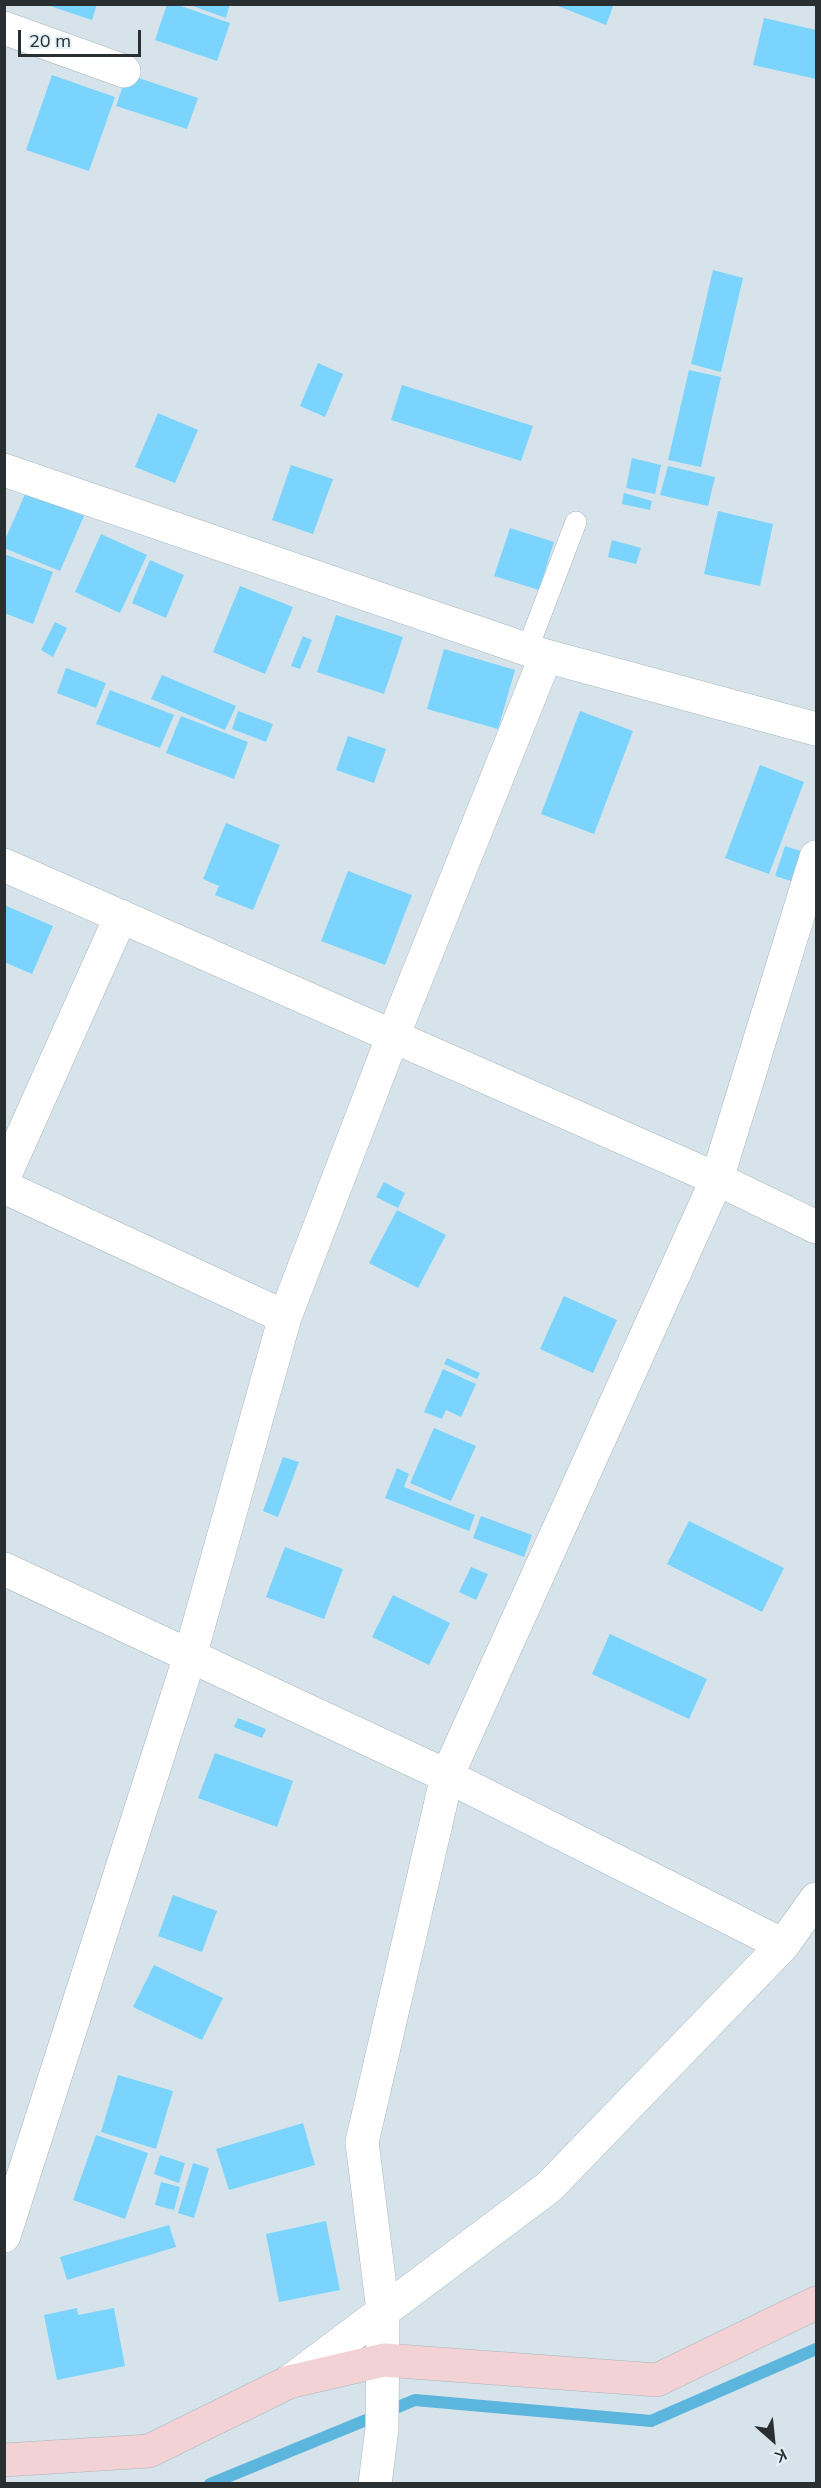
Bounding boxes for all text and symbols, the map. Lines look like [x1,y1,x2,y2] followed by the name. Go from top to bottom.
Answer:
[21,18,144,56] scale bar
[29,29,71,52] text: 20 m
[743,2410,803,2470] north arrow
[772,2445,790,2467] text: K

